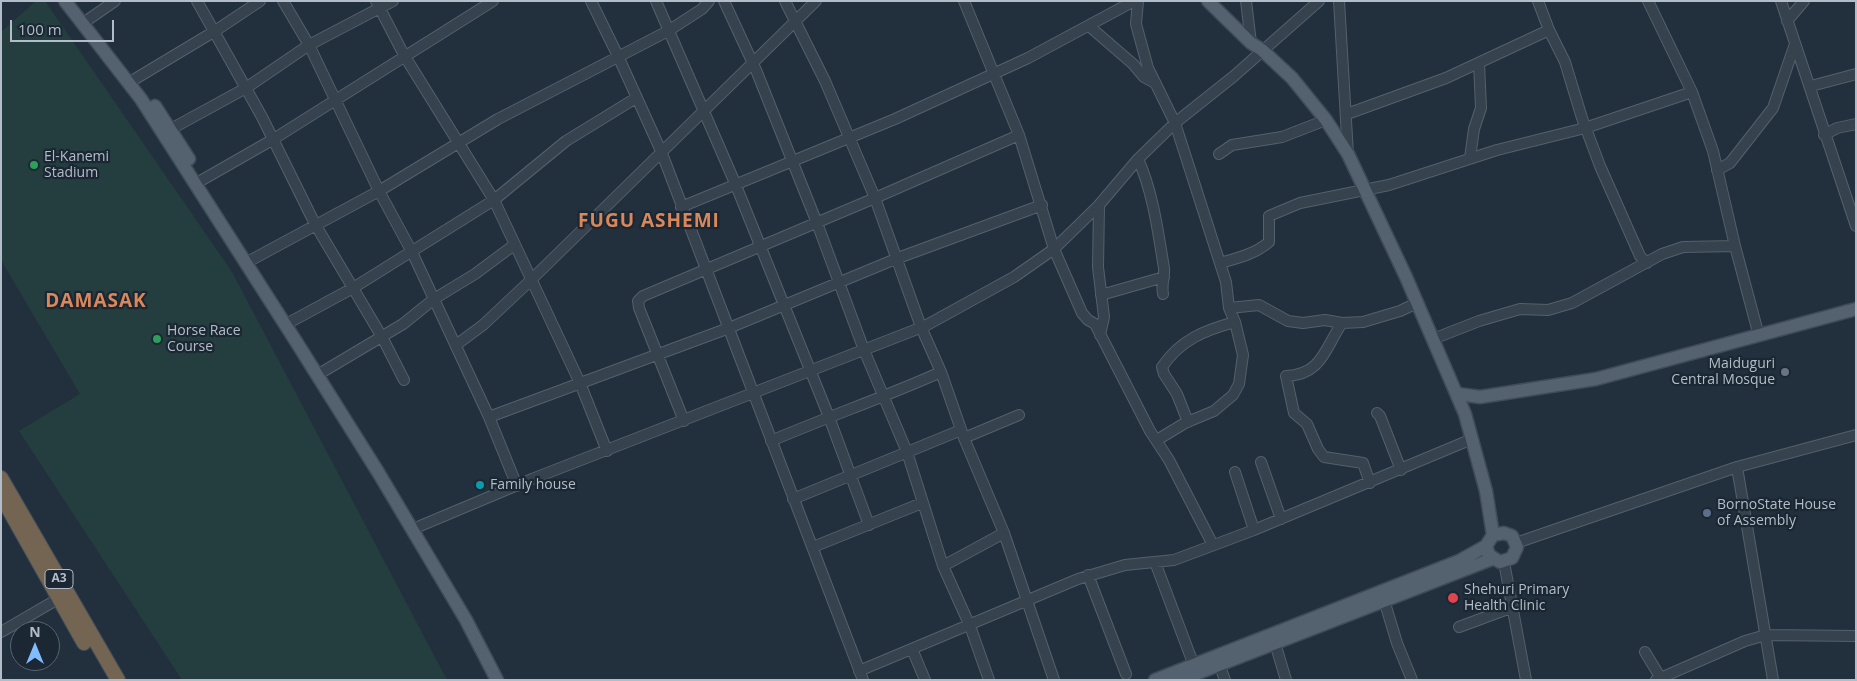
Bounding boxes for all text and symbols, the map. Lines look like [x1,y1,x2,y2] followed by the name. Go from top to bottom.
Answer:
[12,10,116,42] scale bar
[18,19,62,39] text: 100 m
[44,149,109,182] place label: El-Kanemi Stadium
[28,159,40,171] marker: El-Kanemi Stadium
[577,211,721,233] district label: FUGU ASHEMI
[44,291,148,313] district label: DAMASAK
[167,323,241,356] place label: Horse Race Course
[151,333,163,345] marker: Horse Race Course
[1671,356,1775,388] place label: Maiduguri Central Mosque
[1779,366,1791,378] marker: Maiduguri Central Mosque
[490,477,576,493] place label: Family house
[474,479,486,491] marker: Family house
[1717,497,1836,530] place label: BornoState House of Assembly
[1701,507,1713,519] marker: BornoState House of Assembly
[45,570,73,588] road number: A3
[1464,582,1569,614] place label: Shehuri Primary Health Clinic
[1446,591,1460,605] marker: Shehuri Primary Health Clinic
[10,621,60,671] north arrow
[29,622,41,641] text: N

